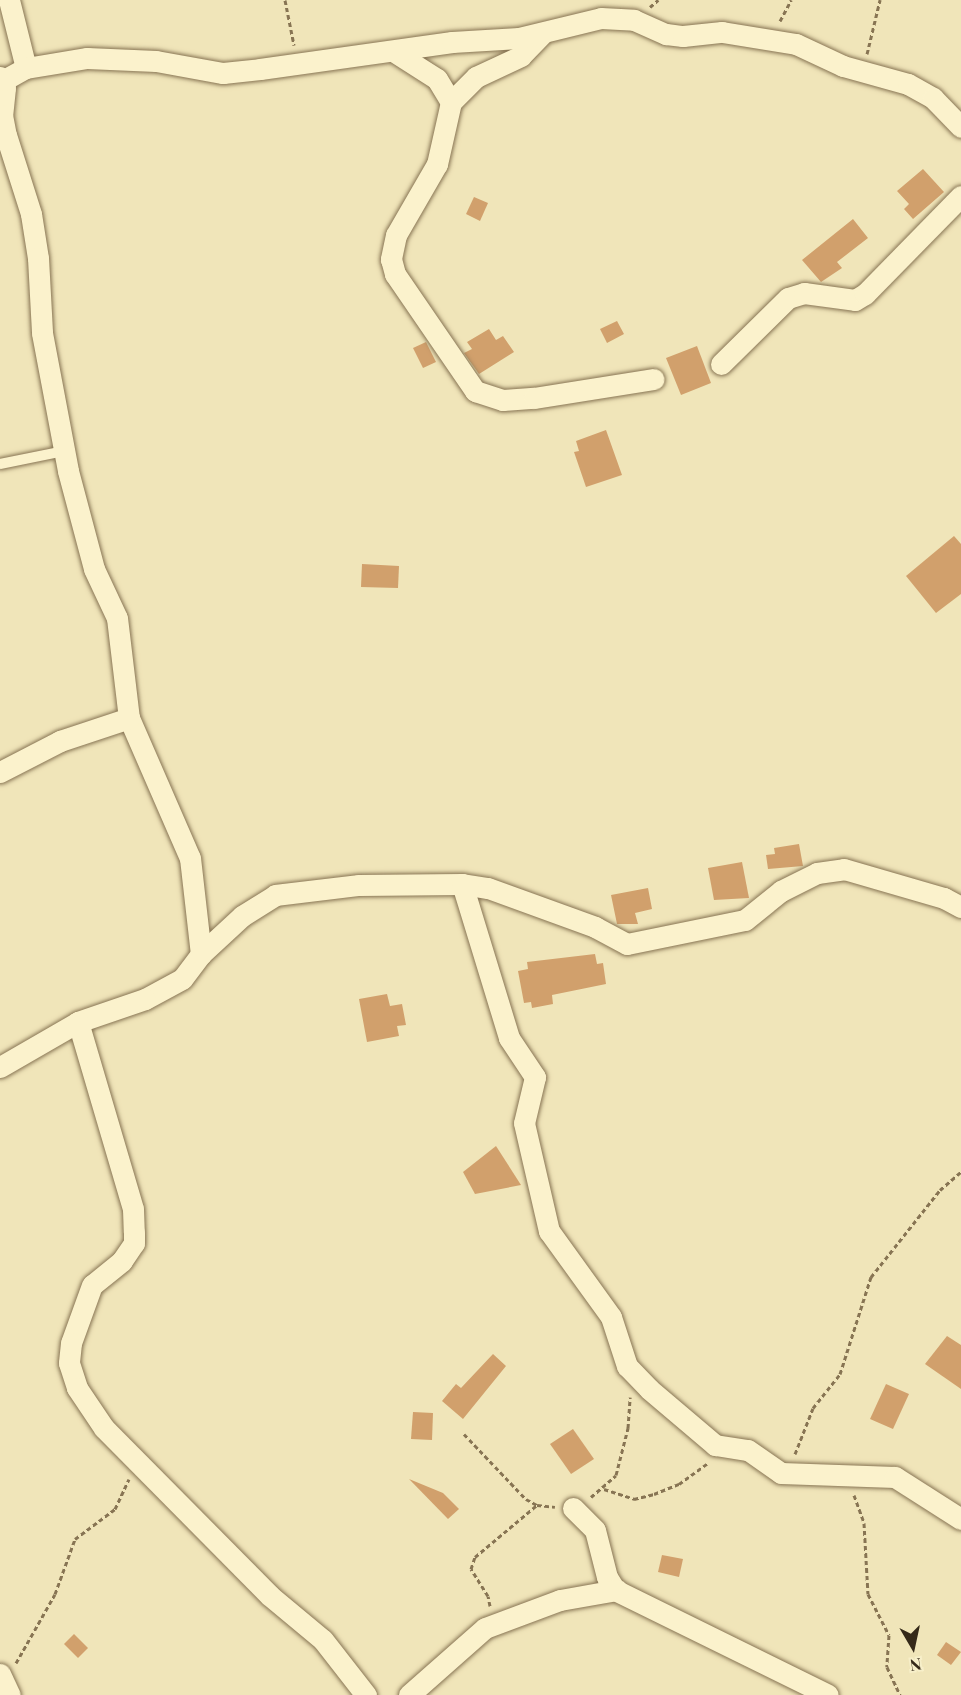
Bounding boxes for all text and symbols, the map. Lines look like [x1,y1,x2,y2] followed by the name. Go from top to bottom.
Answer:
[883,1617,943,1677] north arrow
[909,1654,923,1677] text: N

